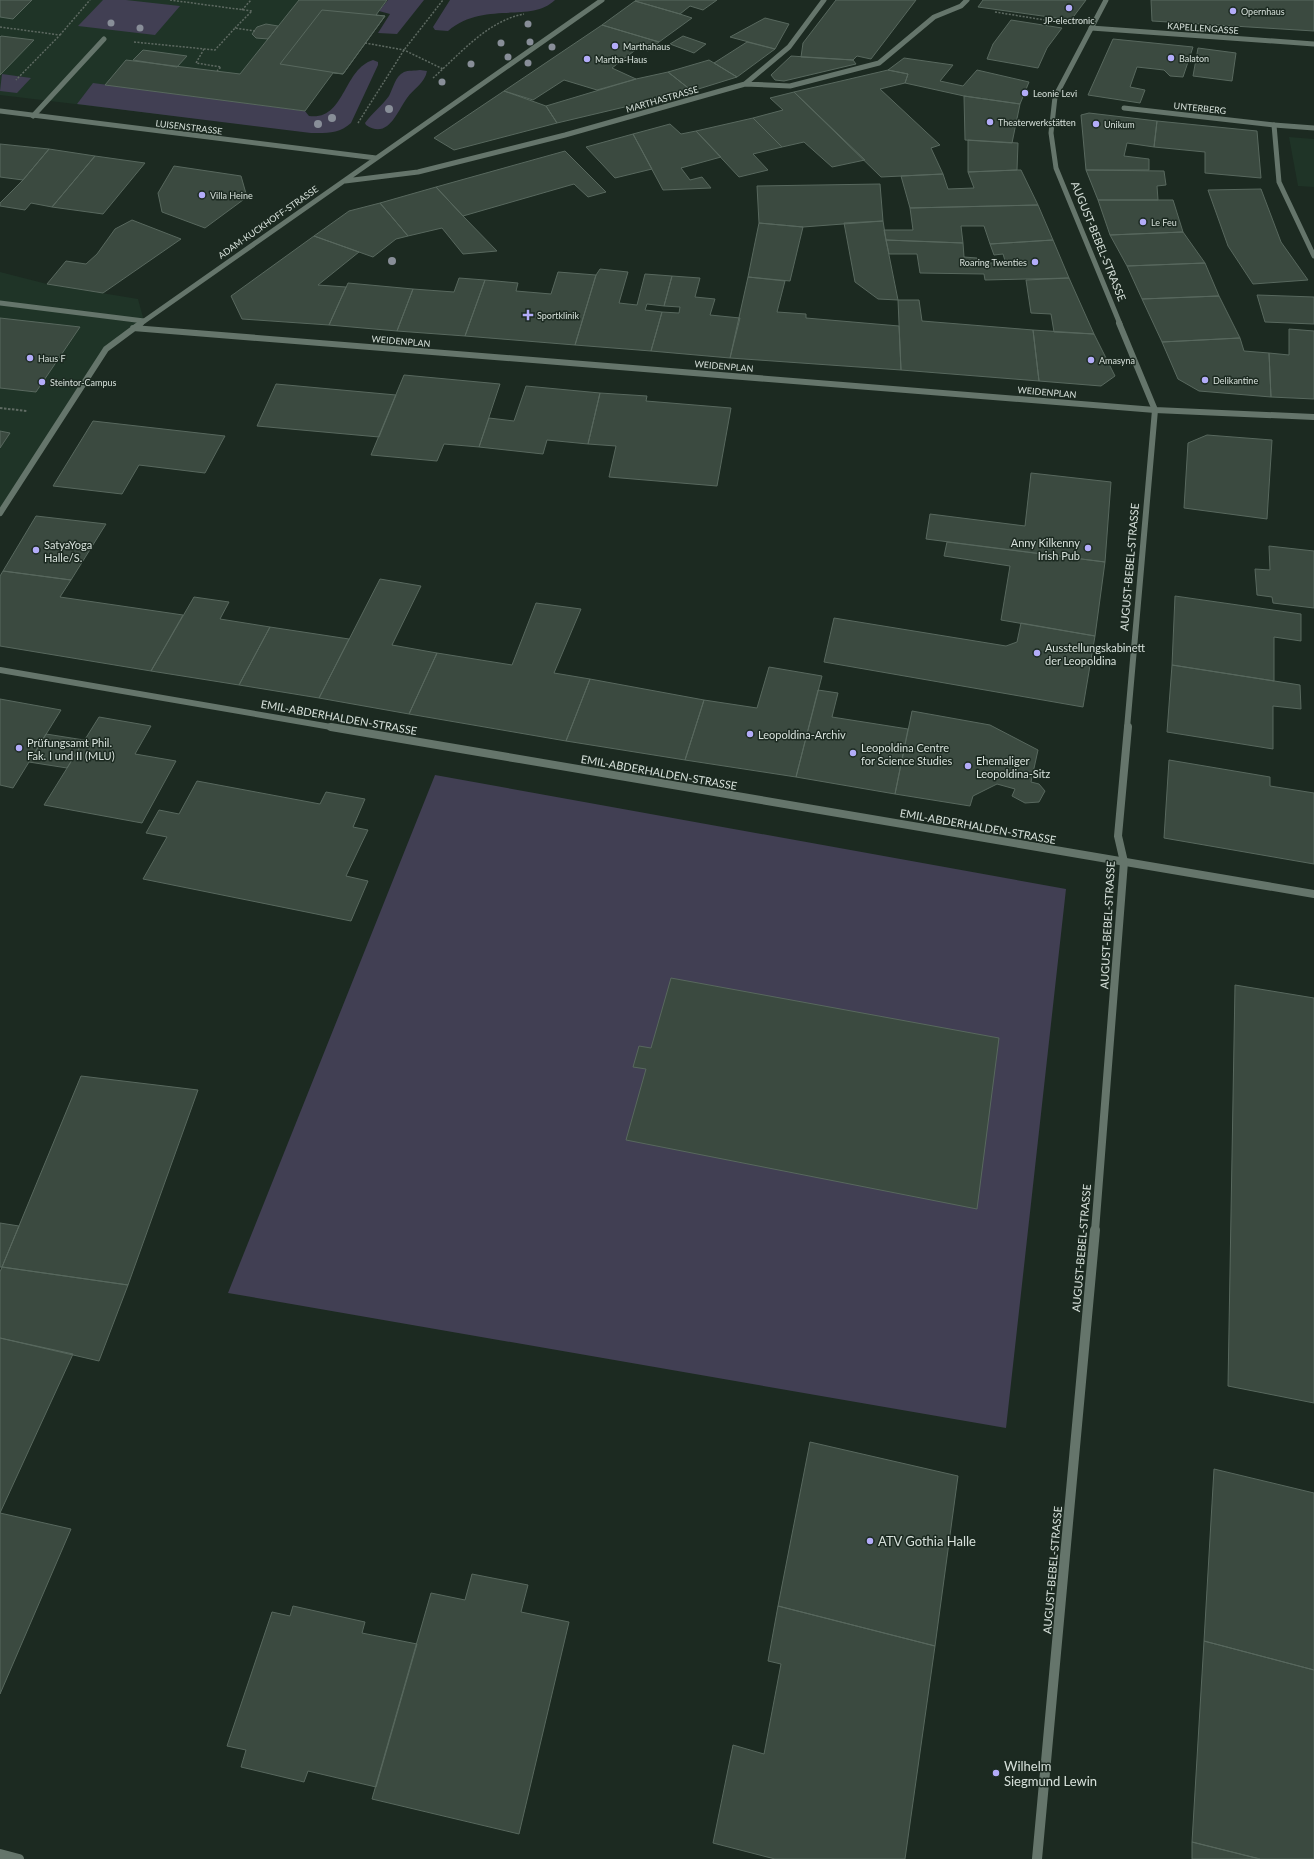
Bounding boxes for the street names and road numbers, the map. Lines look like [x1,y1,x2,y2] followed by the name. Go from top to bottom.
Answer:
[1167,20,1239,36] street label: KAPELLENGASSE
[624,83,700,115] street label: MARTHASTRASSE
[1173,100,1227,116] street label: UNTERBERG
[155,117,223,137] street label: LUISENSTRASSE
[1069,179,1129,303] street label: AUGUST-BEBEL-STRASSE
[216,183,320,261] street label: ADAM-KUCKHOFF-STRASSE
[371,333,431,349] street label: WEIDENPLAN
[694,358,754,374] street label: WEIDENPLAN
[1017,384,1077,400] street label: WEIDENPLAN
[1117,503,1141,631] street label: AUGUST-BEBEL-STRASSE
[260,697,418,737] street label: EMIL-ABDERHALDEN-STRASSE
[580,752,738,792] street label: EMIL-ABDERHALDEN-STRASSE
[899,806,1057,846] street label: EMIL-ABDERHALDEN-STRASSE
[1097,861,1117,989] street label: AUGUST-BEBEL-STRASSE
[1069,1184,1093,1312] street label: AUGUST-BEBEL-STRASSE
[1040,1506,1064,1634] street label: AUGUST-BEBEL-STRASSE

